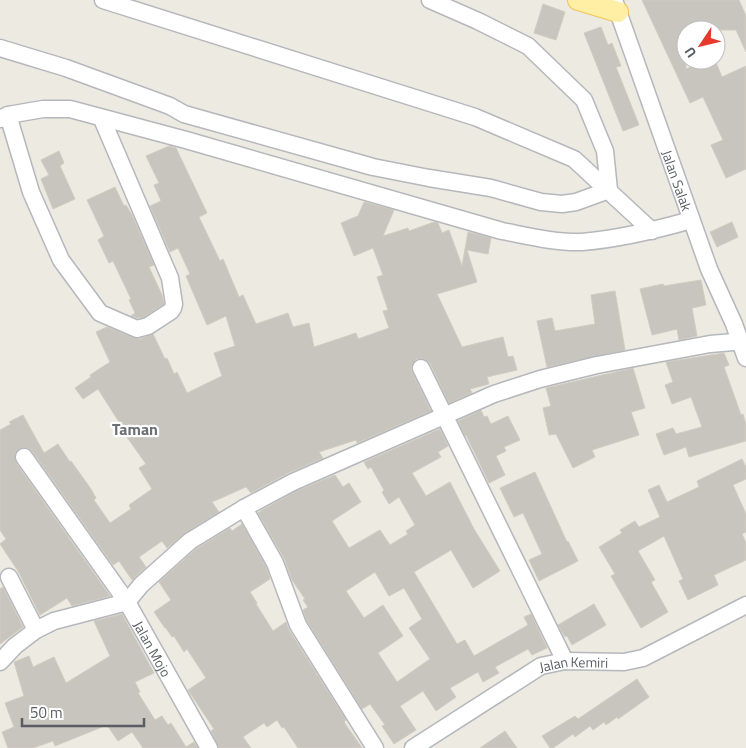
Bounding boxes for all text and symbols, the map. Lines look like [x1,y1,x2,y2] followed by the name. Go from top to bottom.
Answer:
[676,20,726,70] north arrow
[679,43,701,63] text: U
[657,147,698,214] street label: Jalan Salak
[112,417,158,441] district label: Taman
[129,616,177,680] street label: Jalan Mojo
[537,650,608,677] street label: Jalan Kemiri
[22,696,145,728] scale bar
[30,701,63,724] text: 50 m

